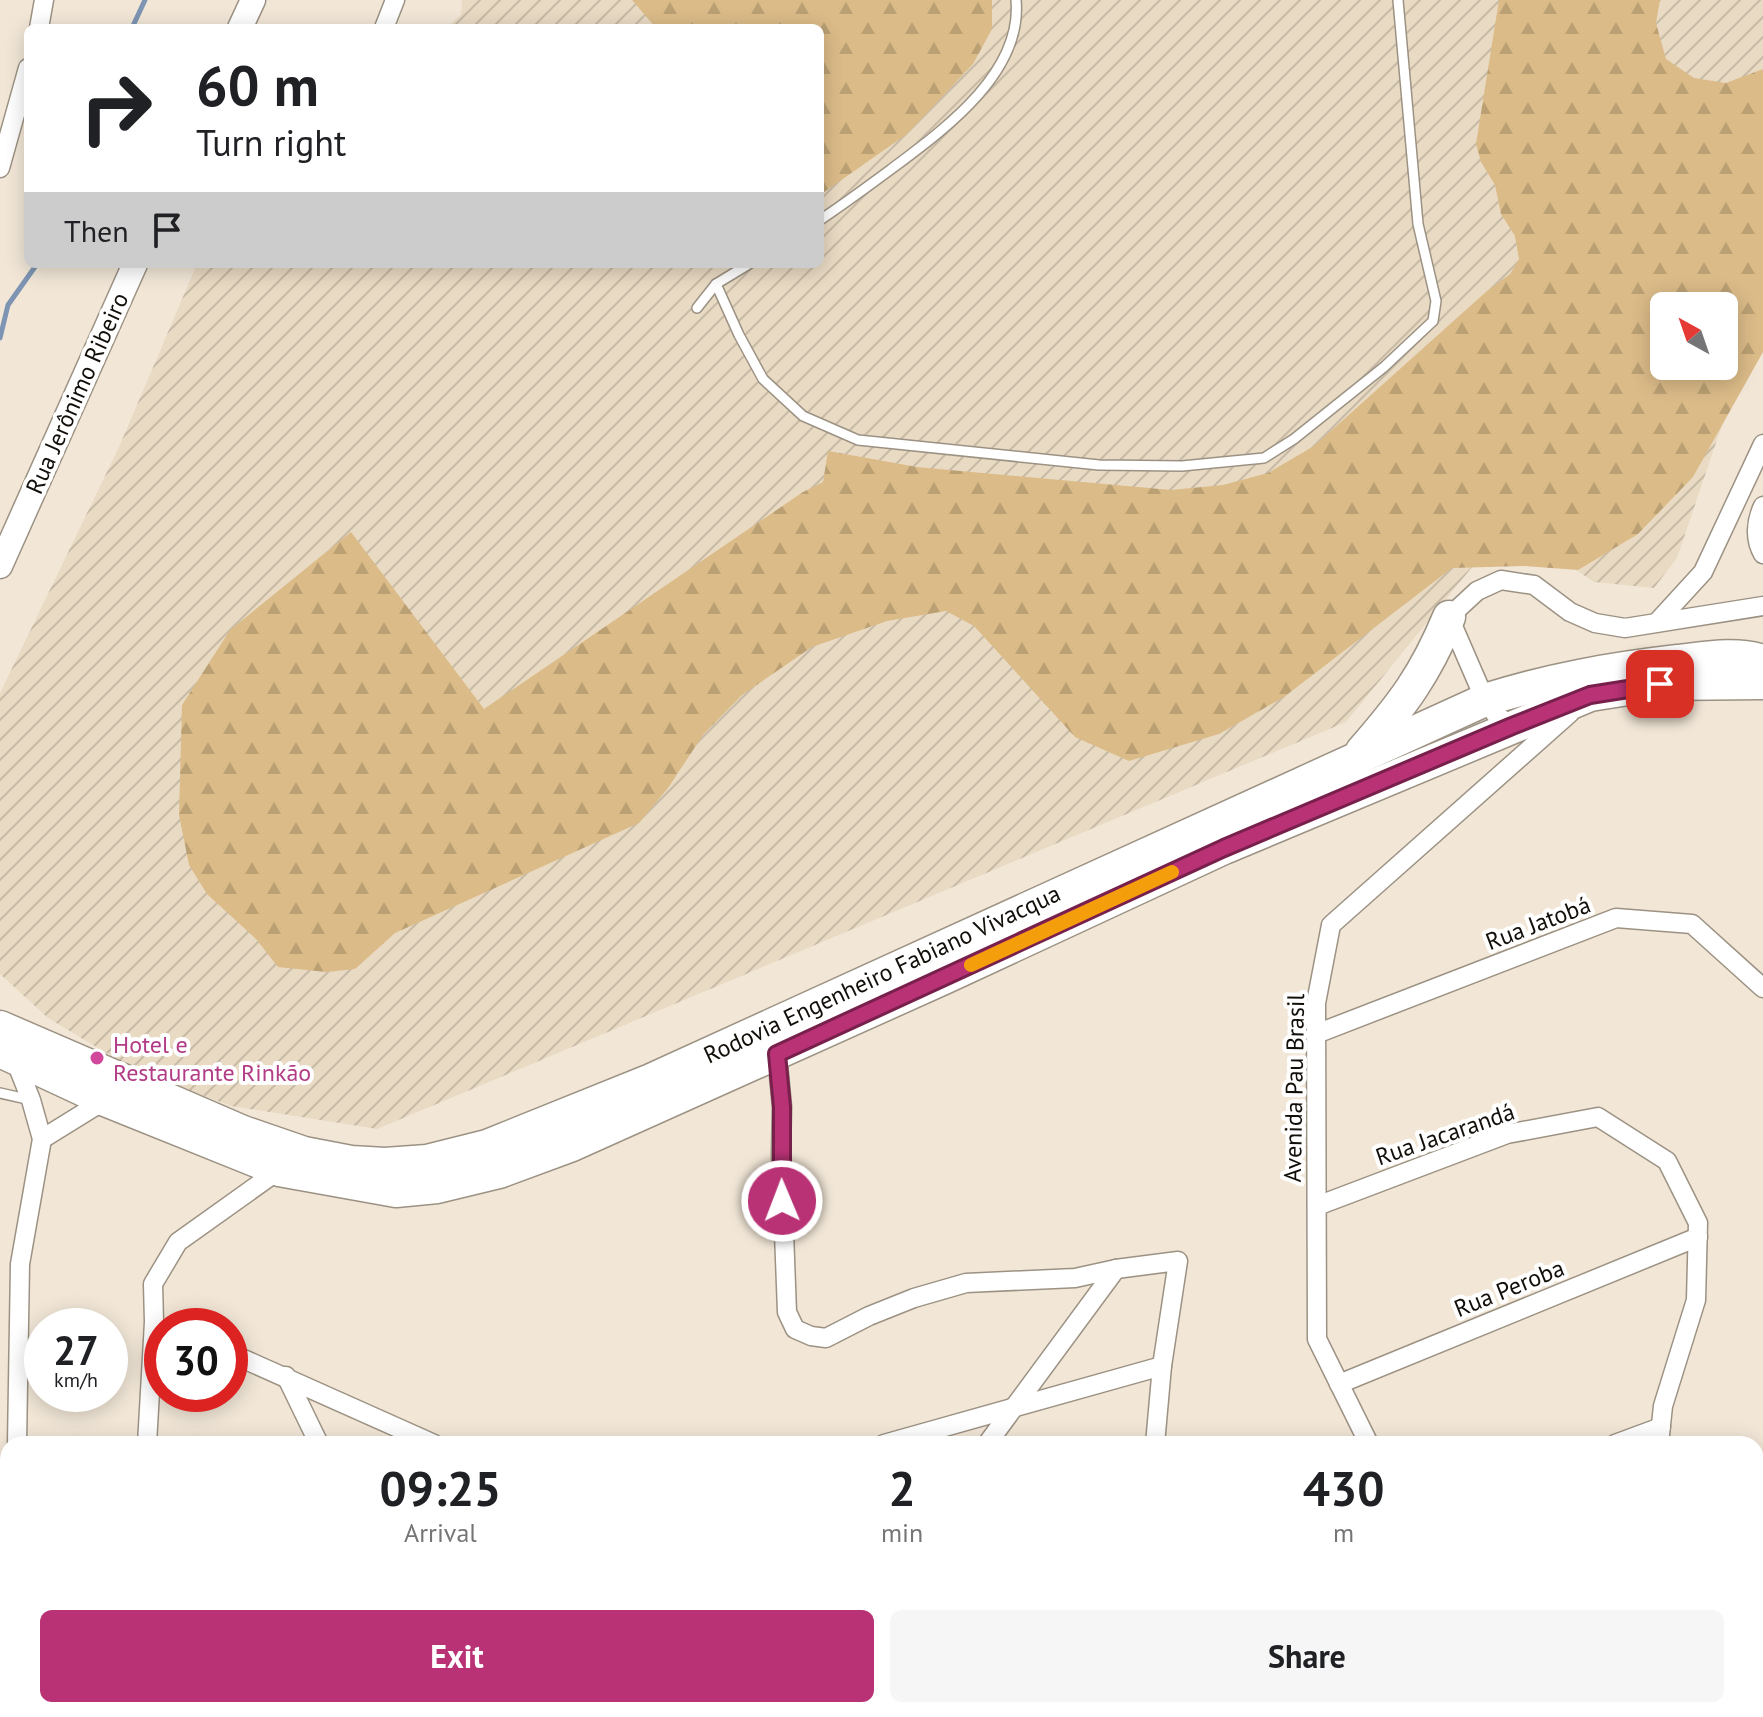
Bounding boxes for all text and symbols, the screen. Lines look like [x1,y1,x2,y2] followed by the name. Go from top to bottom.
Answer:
[196,49,319,121] text: 60 m
[64,56,168,160] icon: right
[196,119,346,166] text: Turn right
[145,208,189,252] icon: arrive
[64,211,129,250] text: Then
[19,288,135,498] street label: Rua Jerônimo Ribeiro
[1650,292,1738,380] north arrow
[1650,292,1738,380] map controls
[1626,650,1694,718] pin
[1638,662,1682,706] icon: arrive
[699,878,1065,1070] street label: Rodovia Engenheiro Fabiano Vivacqua
[1481,889,1595,957] street label: Rua Jatobá
[1277,993,1311,1183] street label: Avenida Pau Brasil
[113,1029,311,1088] place label: Hotel e Restaurante Rinkão
[88,1049,106,1067] marker: Hotel e Restaurante Rinkão
[1371,1096,1519,1172] street label: Rua Jacarandá
[740,1159,824,1243] position arrow
[1449,1252,1569,1324] street label: Rua Peroba
[144,1308,248,1412] speed limit sign: 30
[53,1324,99,1376] text: 27
[54,1367,98,1393] text: km/h
[380,1457,501,1519] text: 09:25
[888,1457,916,1519] text: 2
[1303,1457,1384,1519] text: 430
[404,1516,477,1549] text: Arrival
[881,1516,923,1549] text: min
[1333,1516,1354,1549] text: m
[40,1610,874,1702] button: Exit
[890,1610,1724,1702] button: Share

